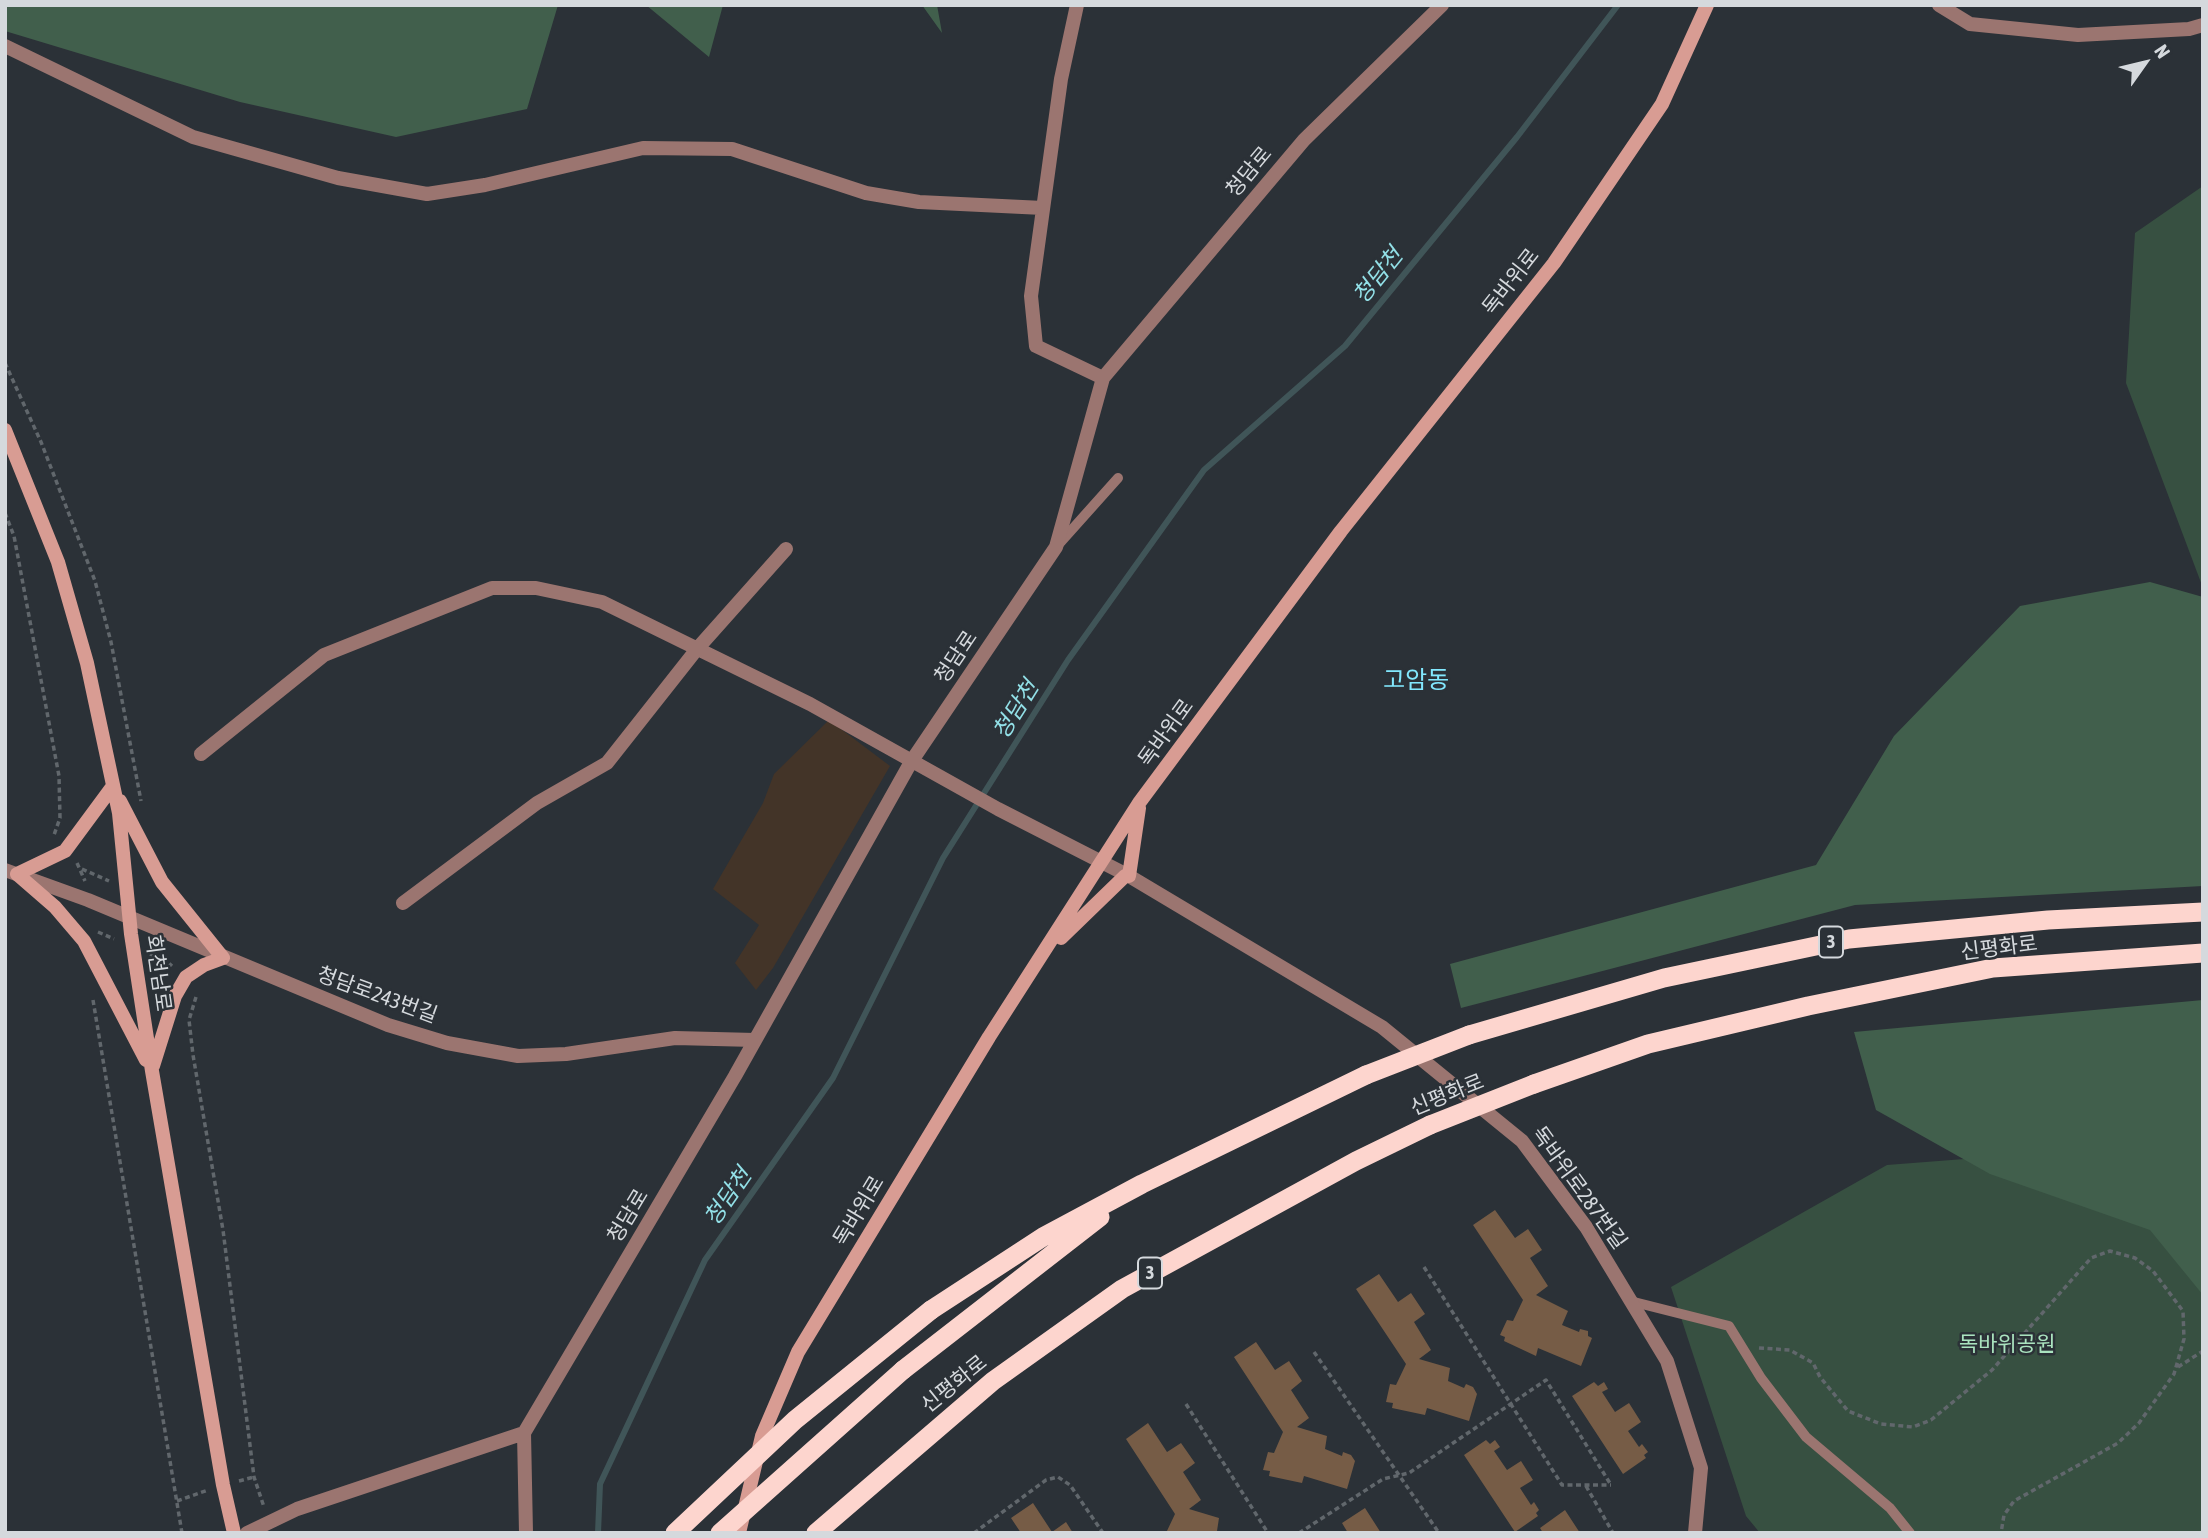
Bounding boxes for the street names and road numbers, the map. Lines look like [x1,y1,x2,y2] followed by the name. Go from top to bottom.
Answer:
[1221,142,1277,202] street label: 청담로
[1477,244,1545,320] street label: 독바위로
[929,626,983,688] street label: 청담로
[1133,694,1199,772] street label: 독바위로
[1819,926,1843,958] road number: 3
[1959,931,2039,965] street label: 신평화로
[140,933,176,1013] street label: 회천남로
[313,962,441,1028] street label: 청담로243번길
[1406,1069,1488,1121] street label: 신평화로
[1526,1122,1632,1254] street label: 독바위로287번길
[828,1171,890,1251] street label: 독바위로
[602,1185,654,1247] street label: 청담로
[1138,1258,1162,1288] road number: 3
[916,1350,992,1418] street label: 신평화로

